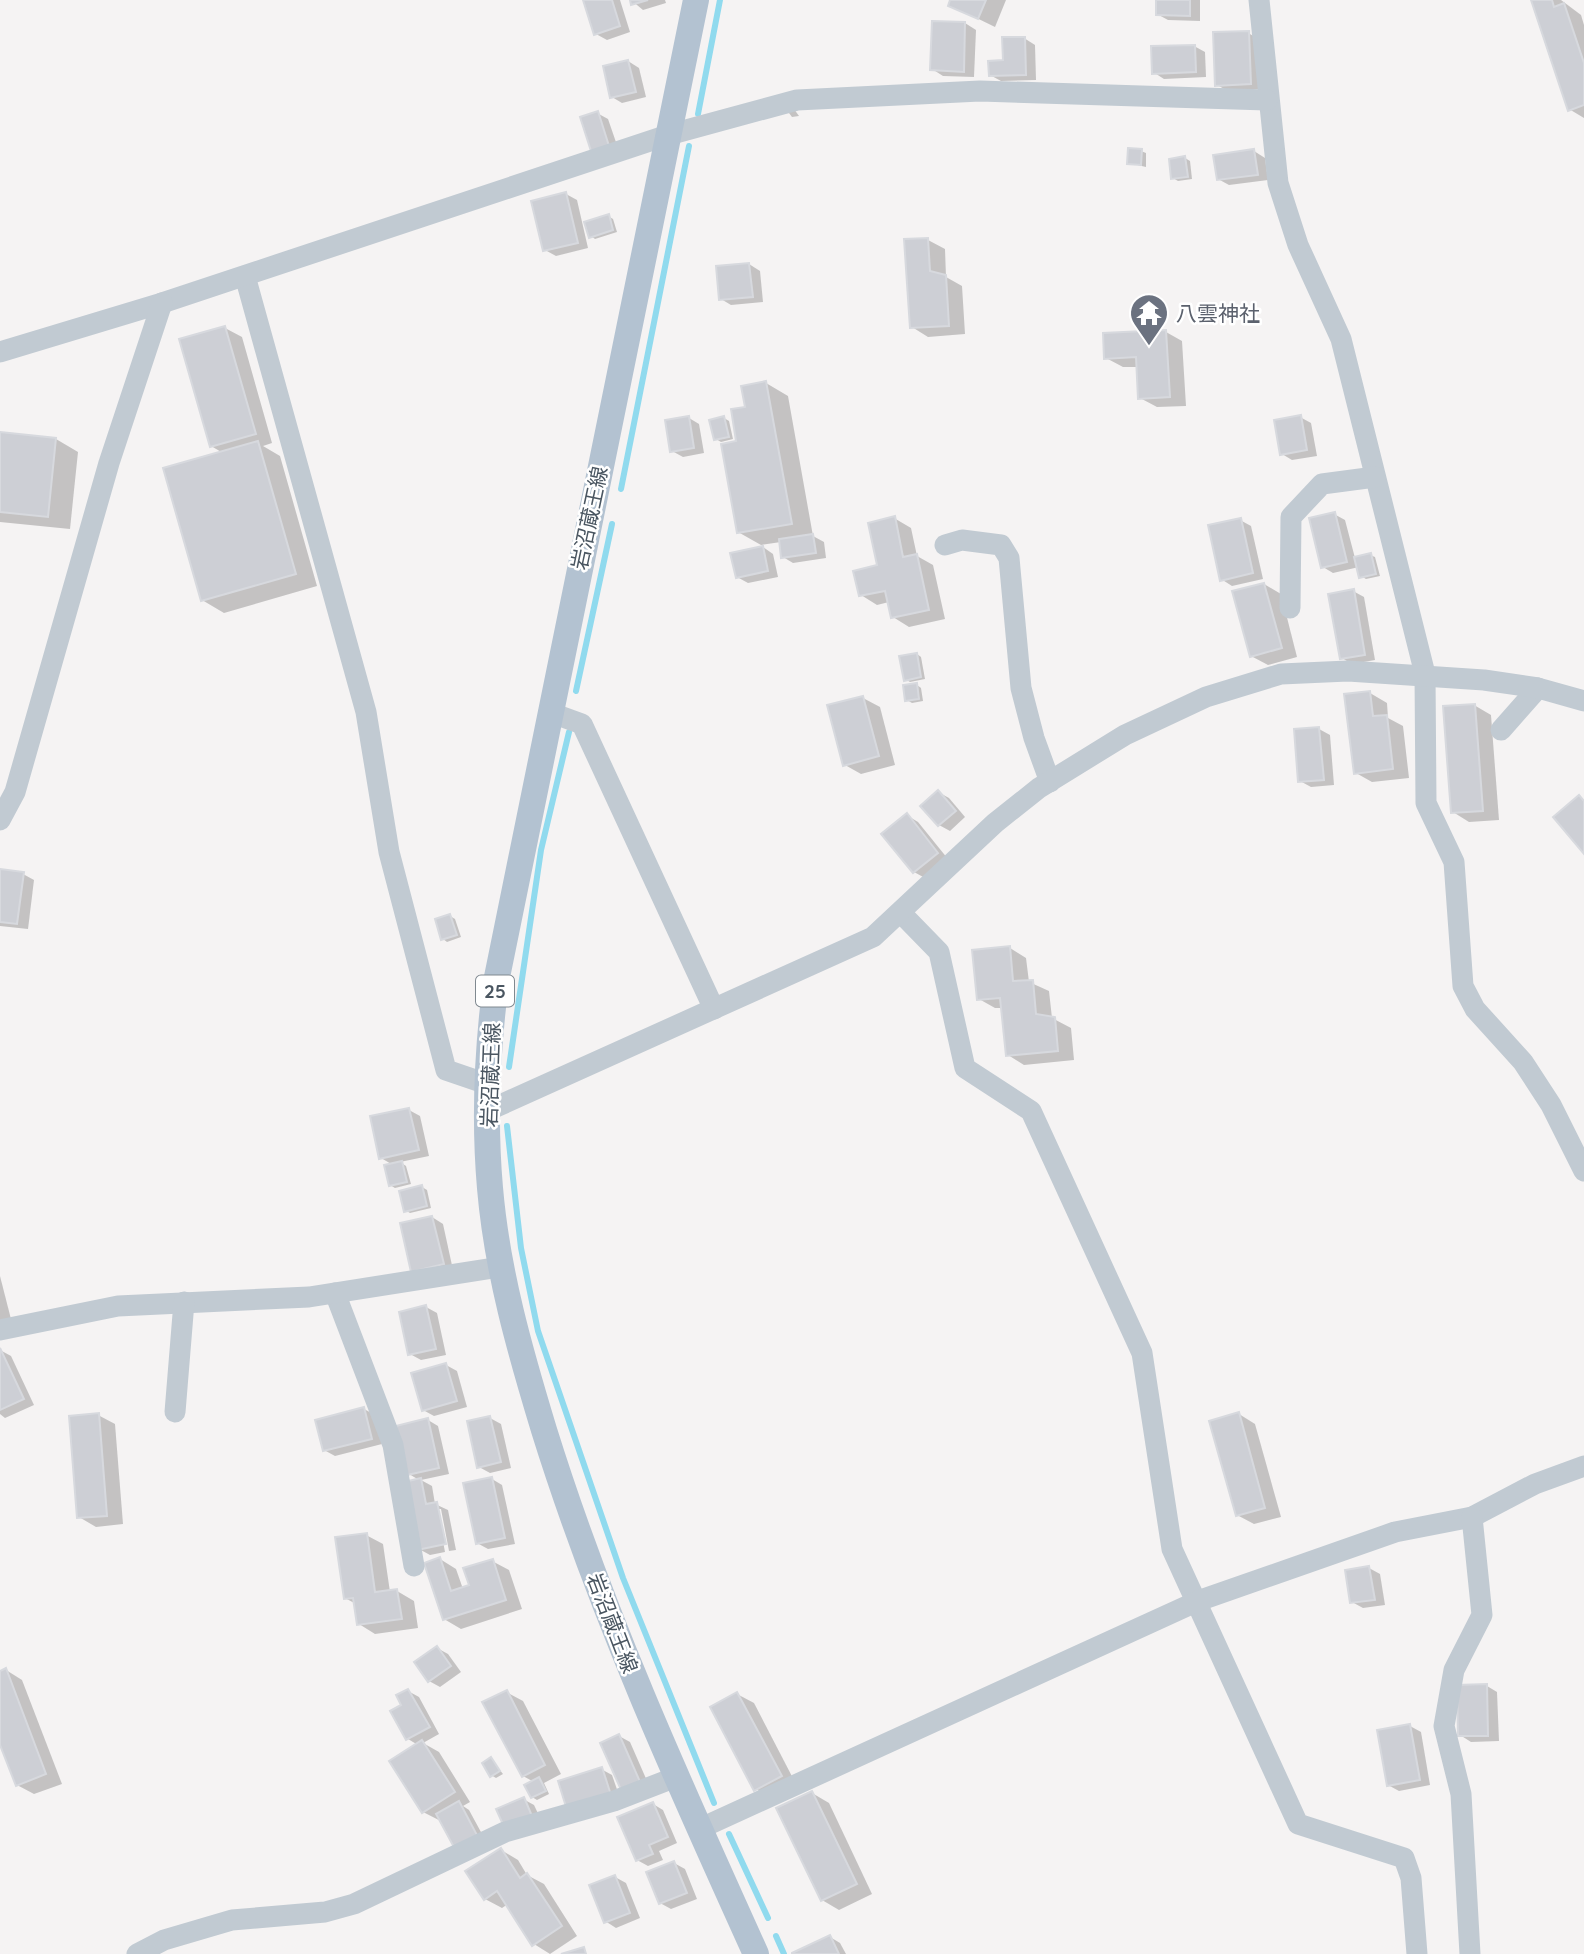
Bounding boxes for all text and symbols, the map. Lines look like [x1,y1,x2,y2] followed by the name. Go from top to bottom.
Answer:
[1128,292,1170,347] temple icon: 八雲神社
[1176,300,1260,326] place label: 八雲神社
[565,464,613,572] street label: 岩沼蔵王線
[476,976,514,1007] road number: 25
[475,1022,505,1128] street label: 岩沼蔵王線
[582,1569,644,1677] street label: 岩沼蔵王線

